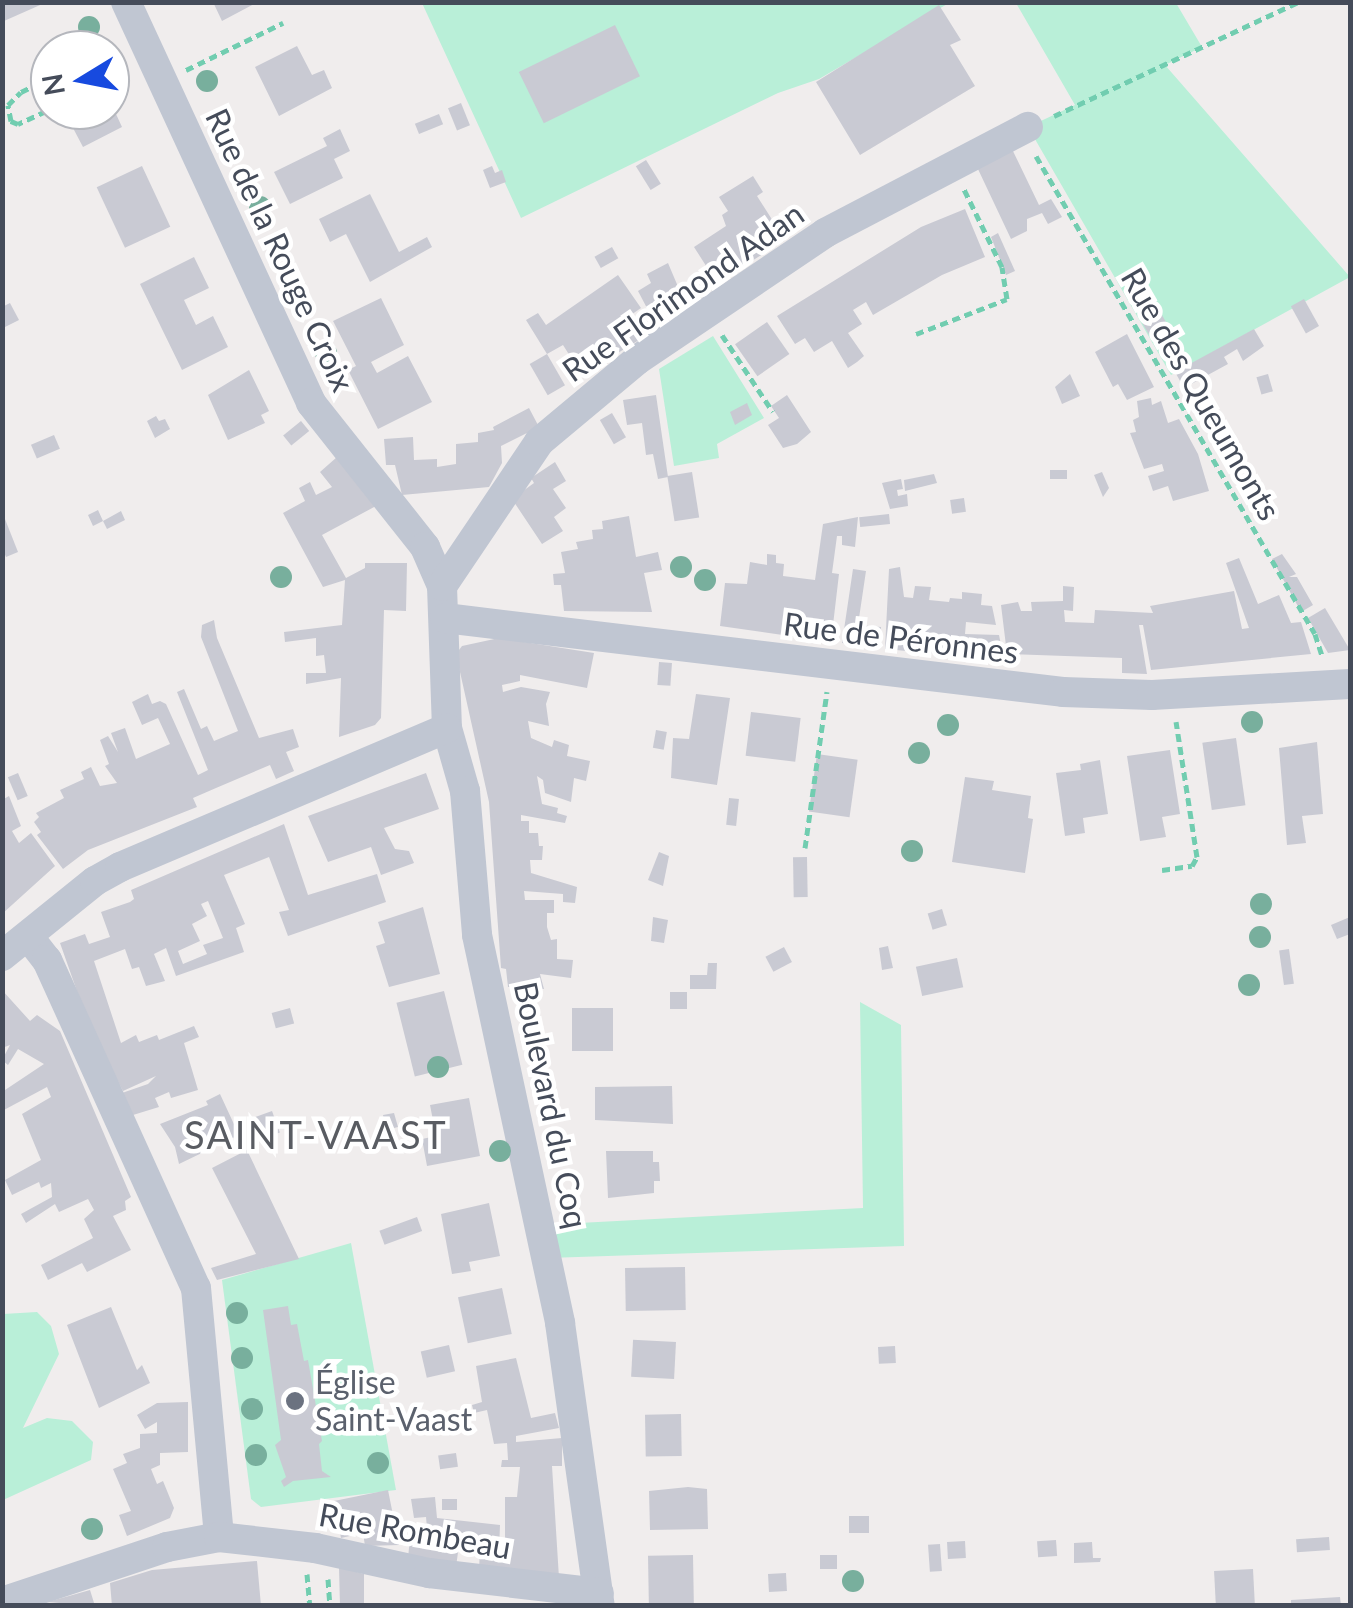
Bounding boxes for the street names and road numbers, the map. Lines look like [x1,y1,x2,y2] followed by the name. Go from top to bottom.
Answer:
[198,103,362,397] street label: Rue de la Rouge Croix
[555,194,811,390] street label: Rue Florimond Adan
[1113,261,1289,527] street label: Rue des Queumonts
[781,605,1021,671] street label: Rue de Péronnes
[506,978,596,1232] street label: Boulevard du Coq
[316,1495,514,1567] street label: Rue Rombeau

